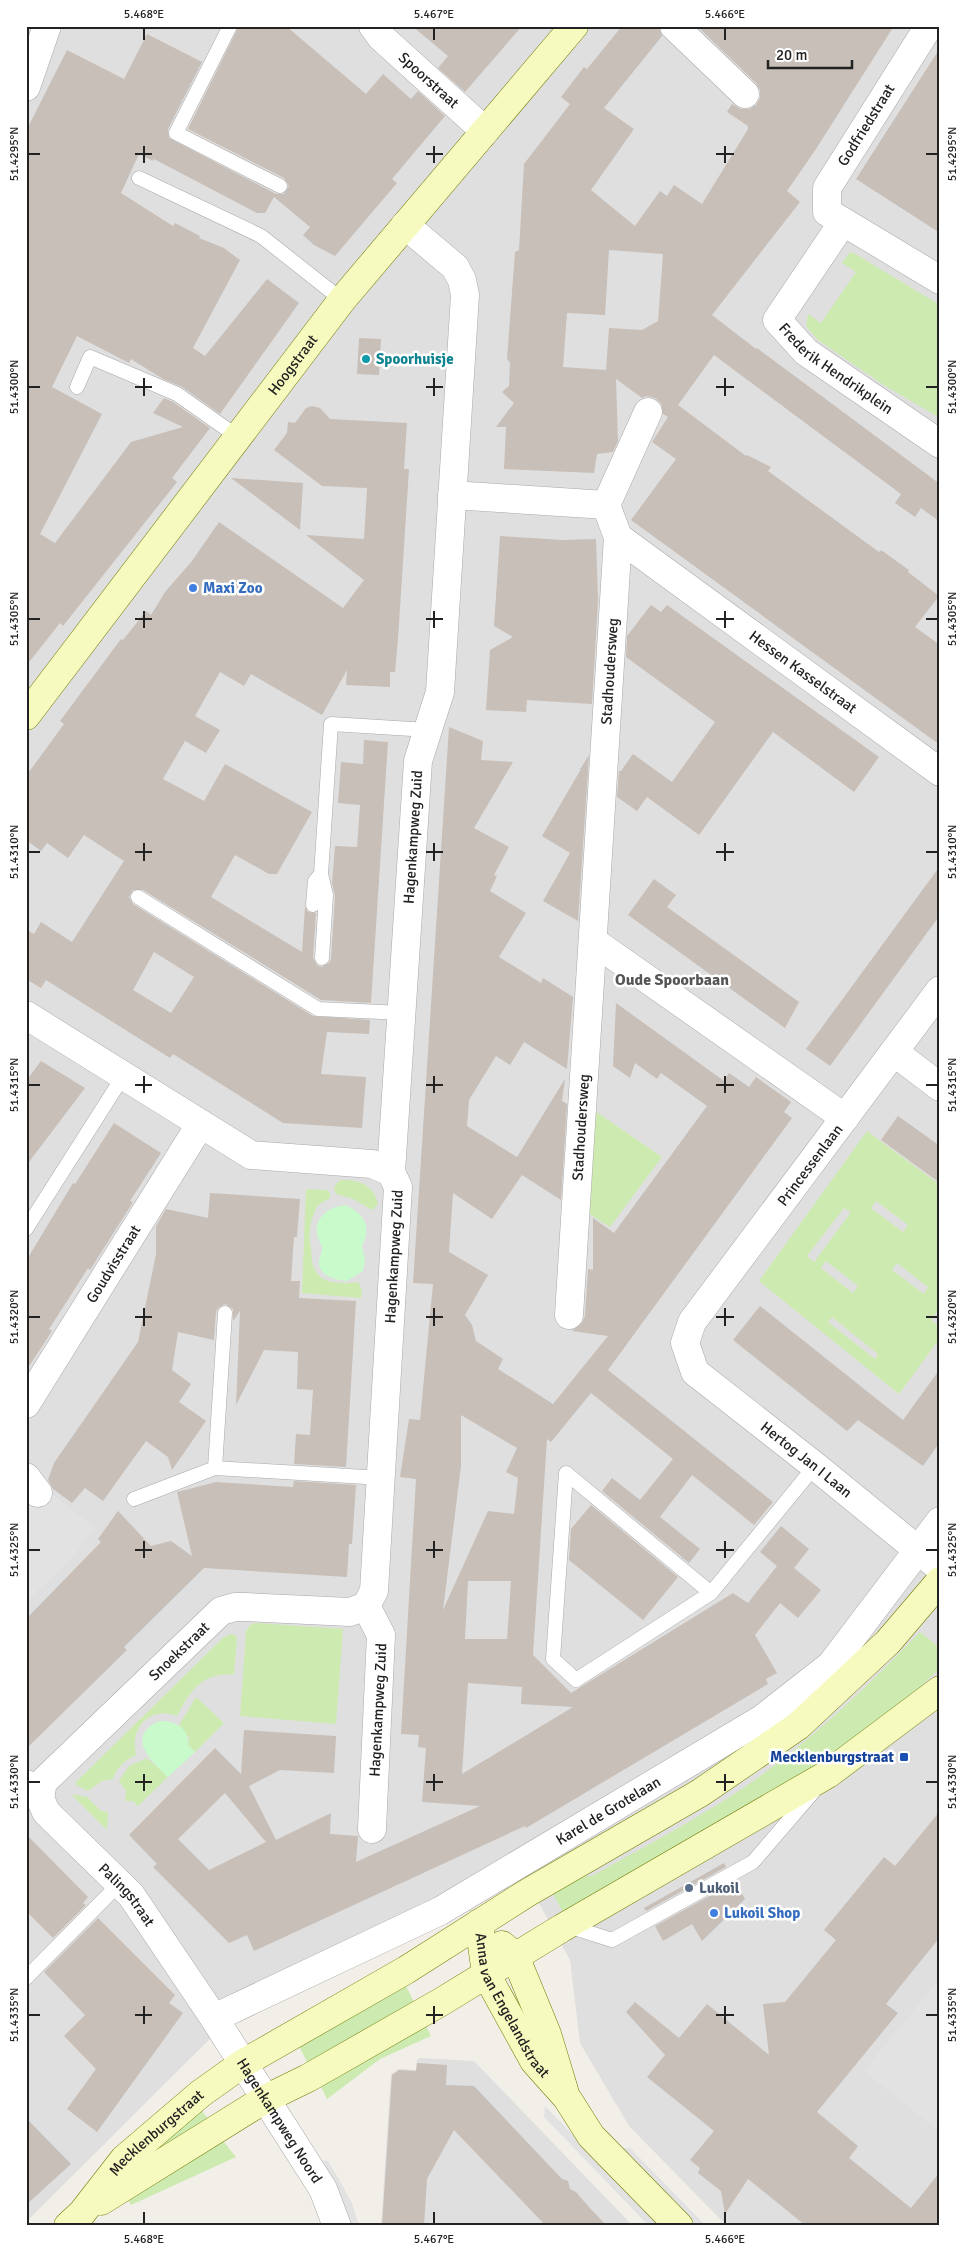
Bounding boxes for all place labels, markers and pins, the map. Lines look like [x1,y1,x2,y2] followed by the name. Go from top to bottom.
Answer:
[376,350,454,368] place label: Spoorhuisje
[360,353,372,365] marker: Spoorhuisje
[203,579,263,597] place label: Maxi Zoo
[187,582,199,594] marker: Maxi Zoo
[770,1748,894,1766] place label: Mecklenburgstraat
[898,1751,910,1763] marker: Mecklenburgstraat
[699,1879,740,1897] place label: Lukoil
[683,1882,695,1894] marker: Lukoil
[724,1904,800,1922] place label: Lukoil Shop
[708,1907,720,1919] marker: Lukoil Shop

